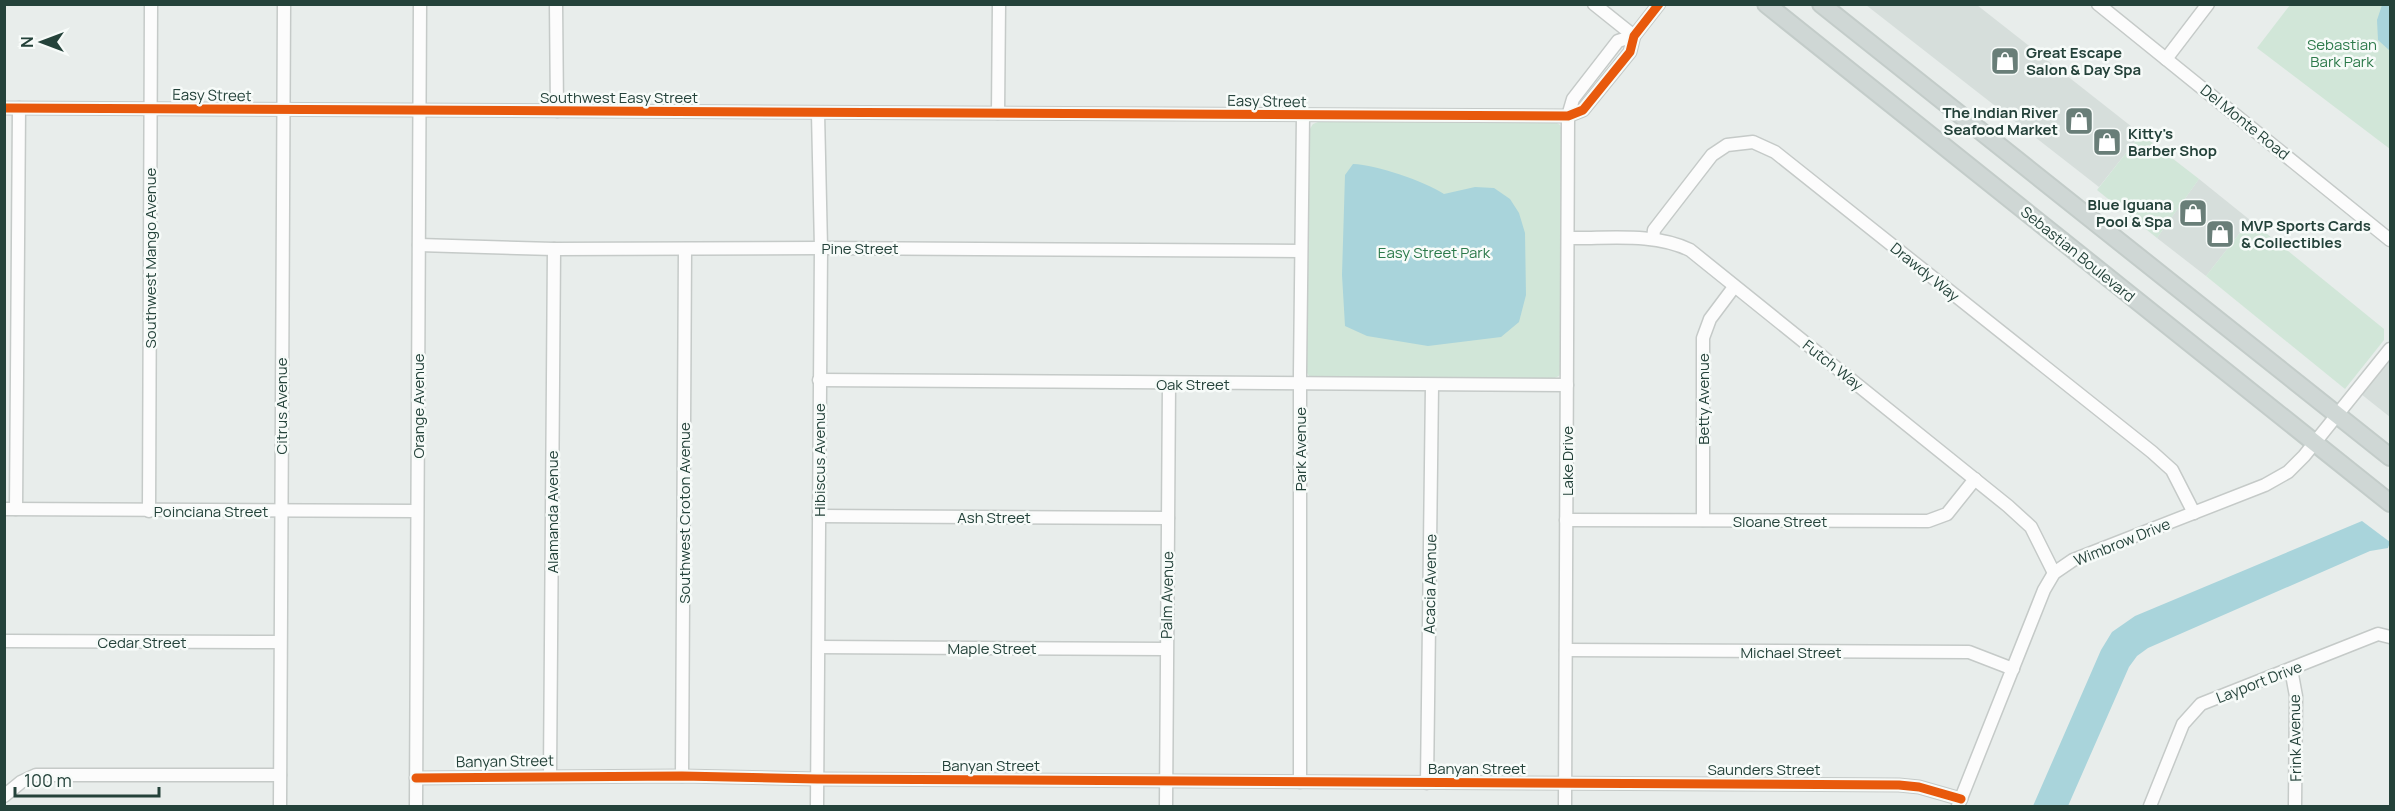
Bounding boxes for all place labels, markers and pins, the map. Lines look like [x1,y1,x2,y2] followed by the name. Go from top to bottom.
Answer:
[2026,42,2141,80] place label: Great Escape Salon & Day Spa
[1989,45,2021,77] shop icon: Great Escape Salon & Day Spa
[1942,102,2058,140] place label: The Indian River Seafood Market
[2063,105,2095,137] shop icon: The Indian River Seafood Market
[2128,123,2217,161] place label: Kitty's Barber Shop
[2091,126,2123,158] shop icon: Kitty's Barber Shop
[2087,194,2172,232] place label: Blue Iguana Pool & Spa
[2177,197,2209,229] shop icon: Blue Iguana Pool & Spa
[2241,215,2371,253] place label: MVP Sports Cards & Collectibles
[2204,218,2236,250] shop icon: MVP Sports Cards & Collectibles

